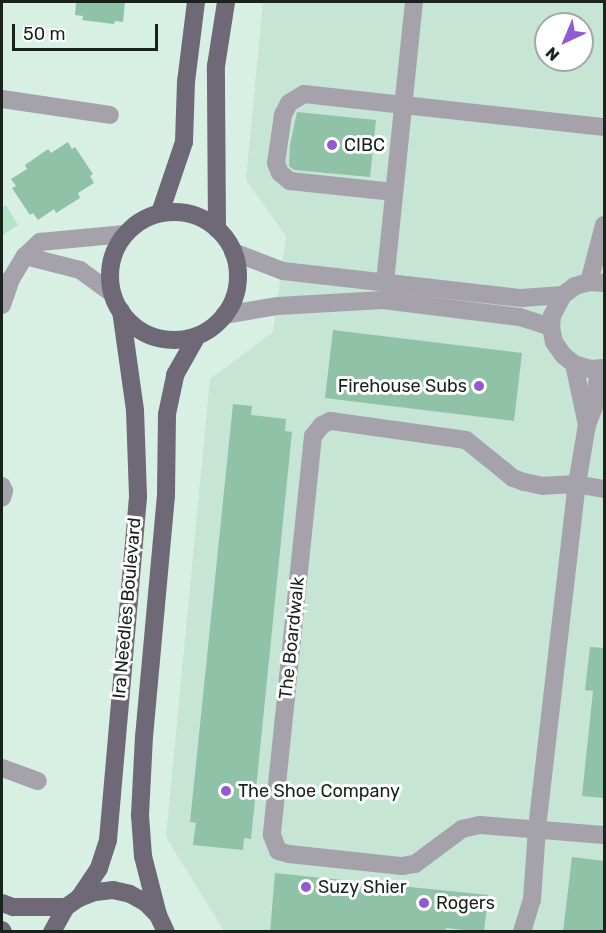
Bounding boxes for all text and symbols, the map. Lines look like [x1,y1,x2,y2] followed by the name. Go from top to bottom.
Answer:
[15,12,160,50] scale bar
[534,12,594,72] north arrow
[23,23,66,45] text: 50 m
[542,43,563,65] text: N
[344,134,385,156] place label: CIBC
[325,138,339,152] marker: CIBC
[338,375,467,397] place label: Firehouse Subs
[472,379,486,393] marker: Firehouse Subs
[108,517,146,699] street label: Ira Needles Boulevard
[275,576,309,700] street label: The Boardwalk
[238,780,400,802] place label: The Shoe Company
[219,784,233,798] marker: The Shoe Company
[318,876,407,898] place label: Suzy Shier
[299,880,313,894] marker: Suzy Shier
[436,892,495,914] place label: Rogers
[417,896,431,910] marker: Rogers

